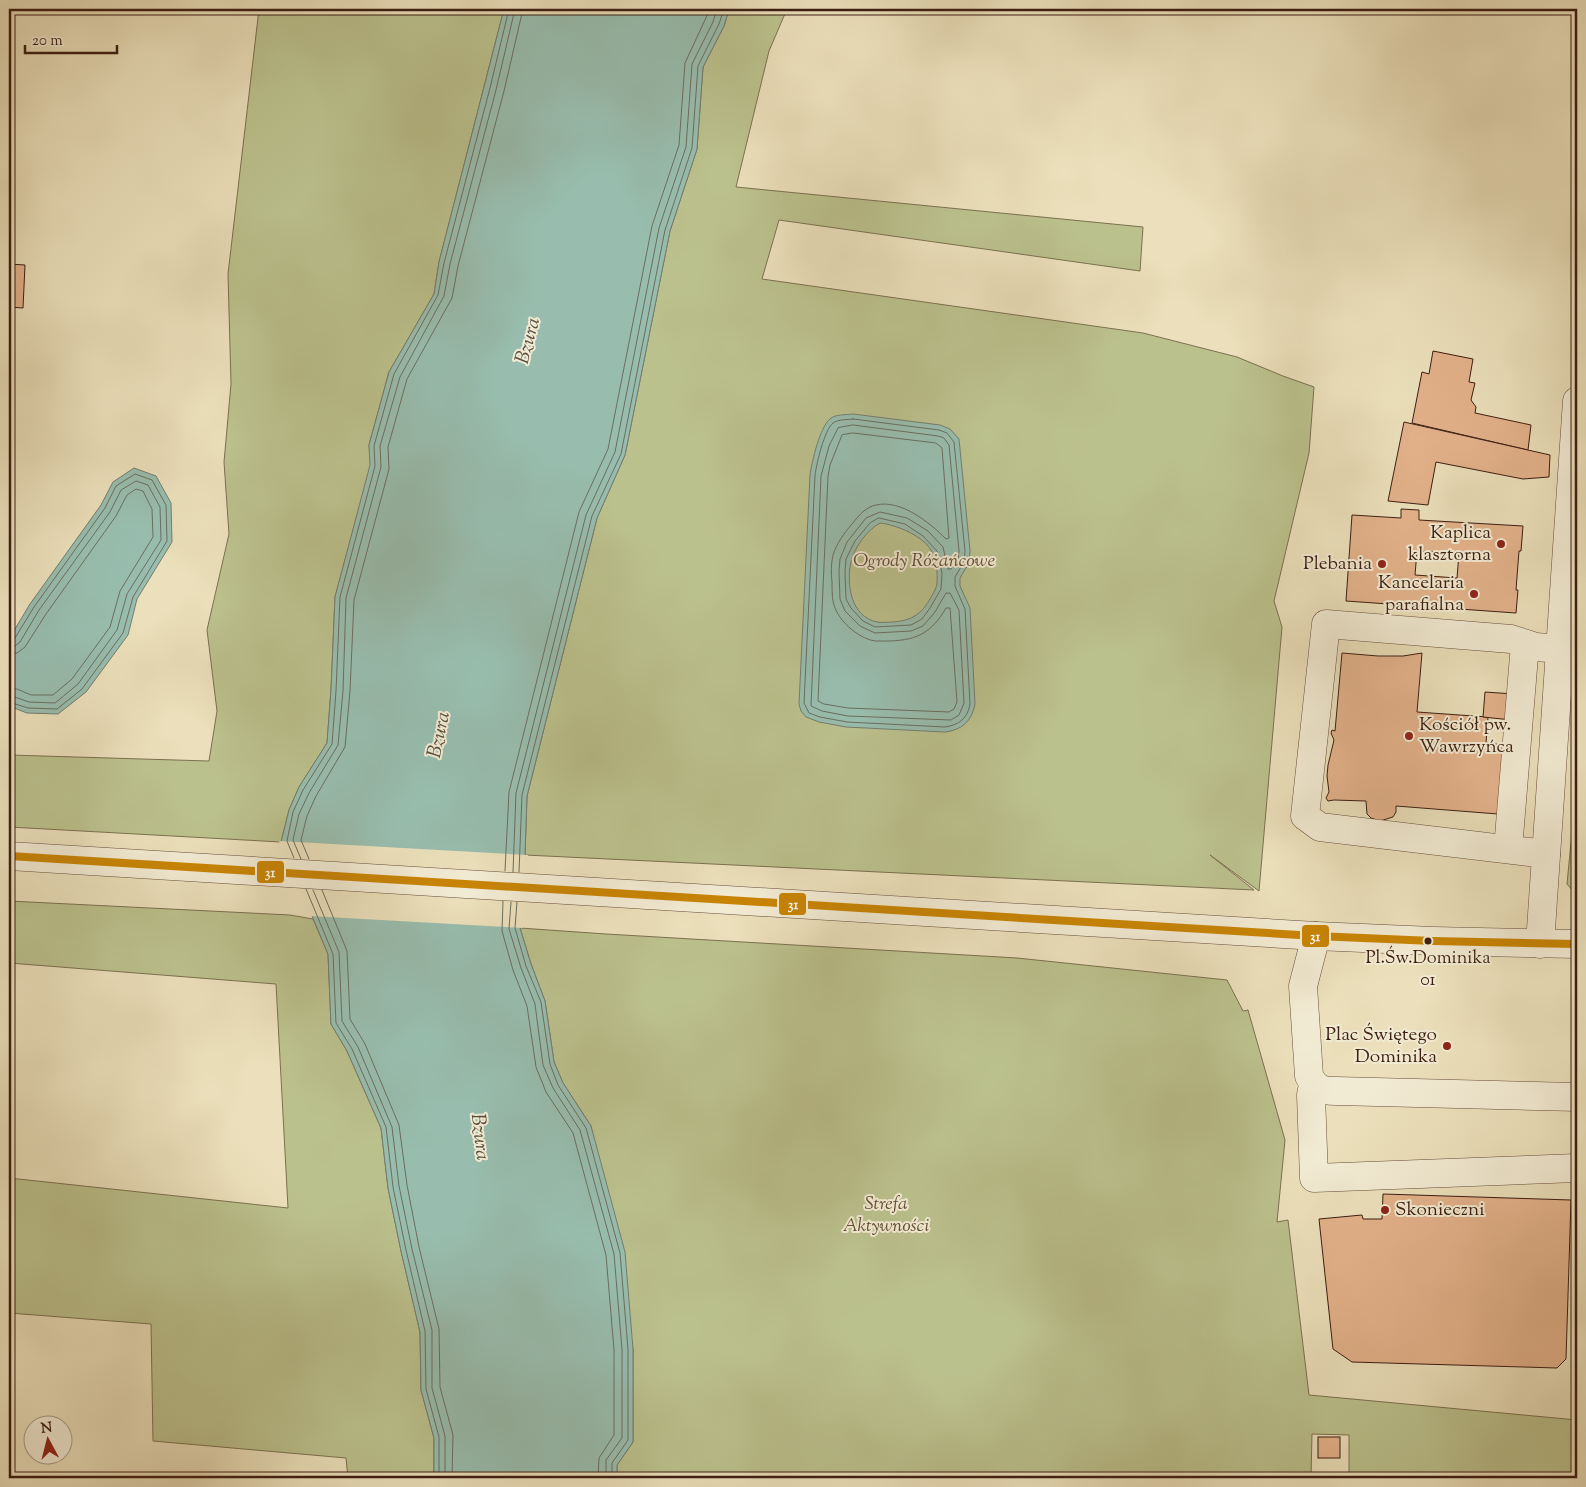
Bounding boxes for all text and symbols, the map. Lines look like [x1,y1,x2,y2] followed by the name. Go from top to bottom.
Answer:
[25,22,118,54] scale bar
[32,31,63,52] text: 20 m
[509,315,549,367] water label: Bzura
[1408,520,1491,569] place label: Kaplica klasztorna
[1495,538,1507,550] marker: Kaplica klasztorna
[853,548,995,575] park label: Ogrody Różańcowe
[1303,551,1372,578] place label: Plebania
[1376,558,1388,570] marker: Plebania
[1378,570,1464,619] place label: Kancelaria parafialna
[1468,588,1480,600] marker: Kancelaria parafialna
[421,709,459,761] water label: Bzura
[1419,712,1514,761] place label: Kościół pw. Wawrzyńca
[1403,730,1415,742] marker: Kościół pw. Wawrzyńca
[256,860,285,884] line badge: 31
[265,864,275,884] text: 31
[778,892,807,916] line badge: 31
[788,896,798,916] text: 31
[1301,924,1330,948] line badge: 31
[1310,928,1320,948] text: 31
[1423,936,1433,946] marker: Pl.Św.Dominika 01
[1365,945,1491,994] place label: Pl.Św.Dominika 01
[1325,1022,1437,1071] place label: Plac Świętego Dominika
[1441,1040,1453,1052] marker: Plac Świętego Dominika
[462,1112,496,1162] water label: Bzura
[843,1191,929,1240] park label: Strefa Aktywności
[1395,1197,1485,1224] place label: Skonieczni
[1379,1204,1391,1216] marker: Skonieczni
[22,1414,72,1464] north arrow
[40,1418,53,1440] text: N

